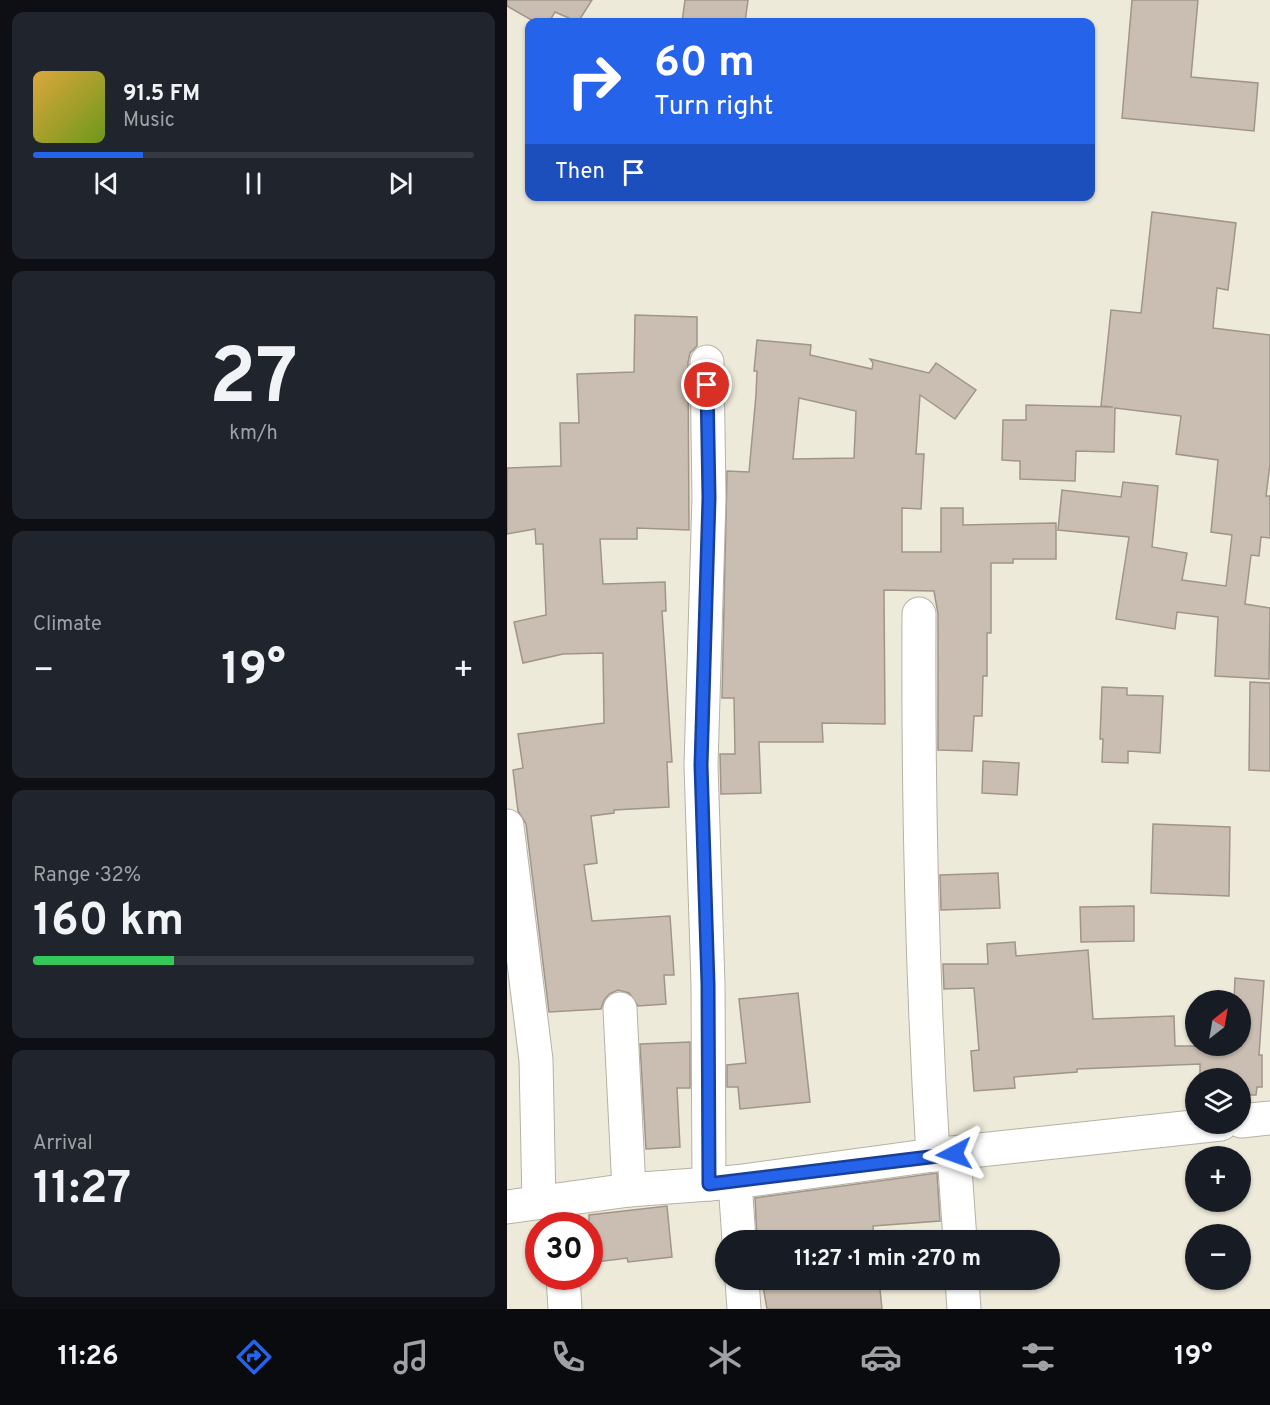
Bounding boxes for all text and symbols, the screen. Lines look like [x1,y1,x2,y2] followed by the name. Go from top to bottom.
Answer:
[654,38,755,91] text: 60 m
[555,42,633,120] icon: right
[123,81,200,108] text: 91.5 FM
[654,90,773,124] text: Turn right
[123,108,175,134] text: Music
[617,156,650,189] icon: arrive
[555,159,605,186] text: Then
[90,167,123,200] icon: previous
[237,167,270,200] icon: pause
[384,167,417,200] icon: next
[209,332,298,431] text: 27
[681,359,732,410] pin
[690,368,723,401] icon: arrive
[229,421,278,447] text: km/h
[33,612,102,638] text: Climate
[221,643,286,700] text: 19°
[33,651,54,693] text: −
[453,651,474,693] text: +
[33,863,141,889] text: Range · 32%
[33,894,184,951] text: 160 km
[1185,990,1251,1056] north arrow
[1185,990,1251,1290] map controls
[1185,1068,1251,1134] button: layers
[922,1122,986,1186] position arrow
[33,1131,93,1157] text: Arrival
[1185,1146,1251,1212] button: +
[33,1162,131,1219] text: 11:27
[525,1212,603,1290] speed limit sign: 30
[1185,1224,1251,1290] button: −
[794,1246,981,1273] text: 11:27 · 1 min · 270 m
[233,1336,275,1378] icon: directions
[390,1336,432,1378] icon: music
[547,1336,589,1378] icon: phone
[704,1336,746,1378] icon: climate
[860,1336,902,1378] icon: car
[1017,1336,1059,1378] icon: filters
[57,1340,119,1374] text: 11:26
[1174,1340,1213,1374] text: 19°

